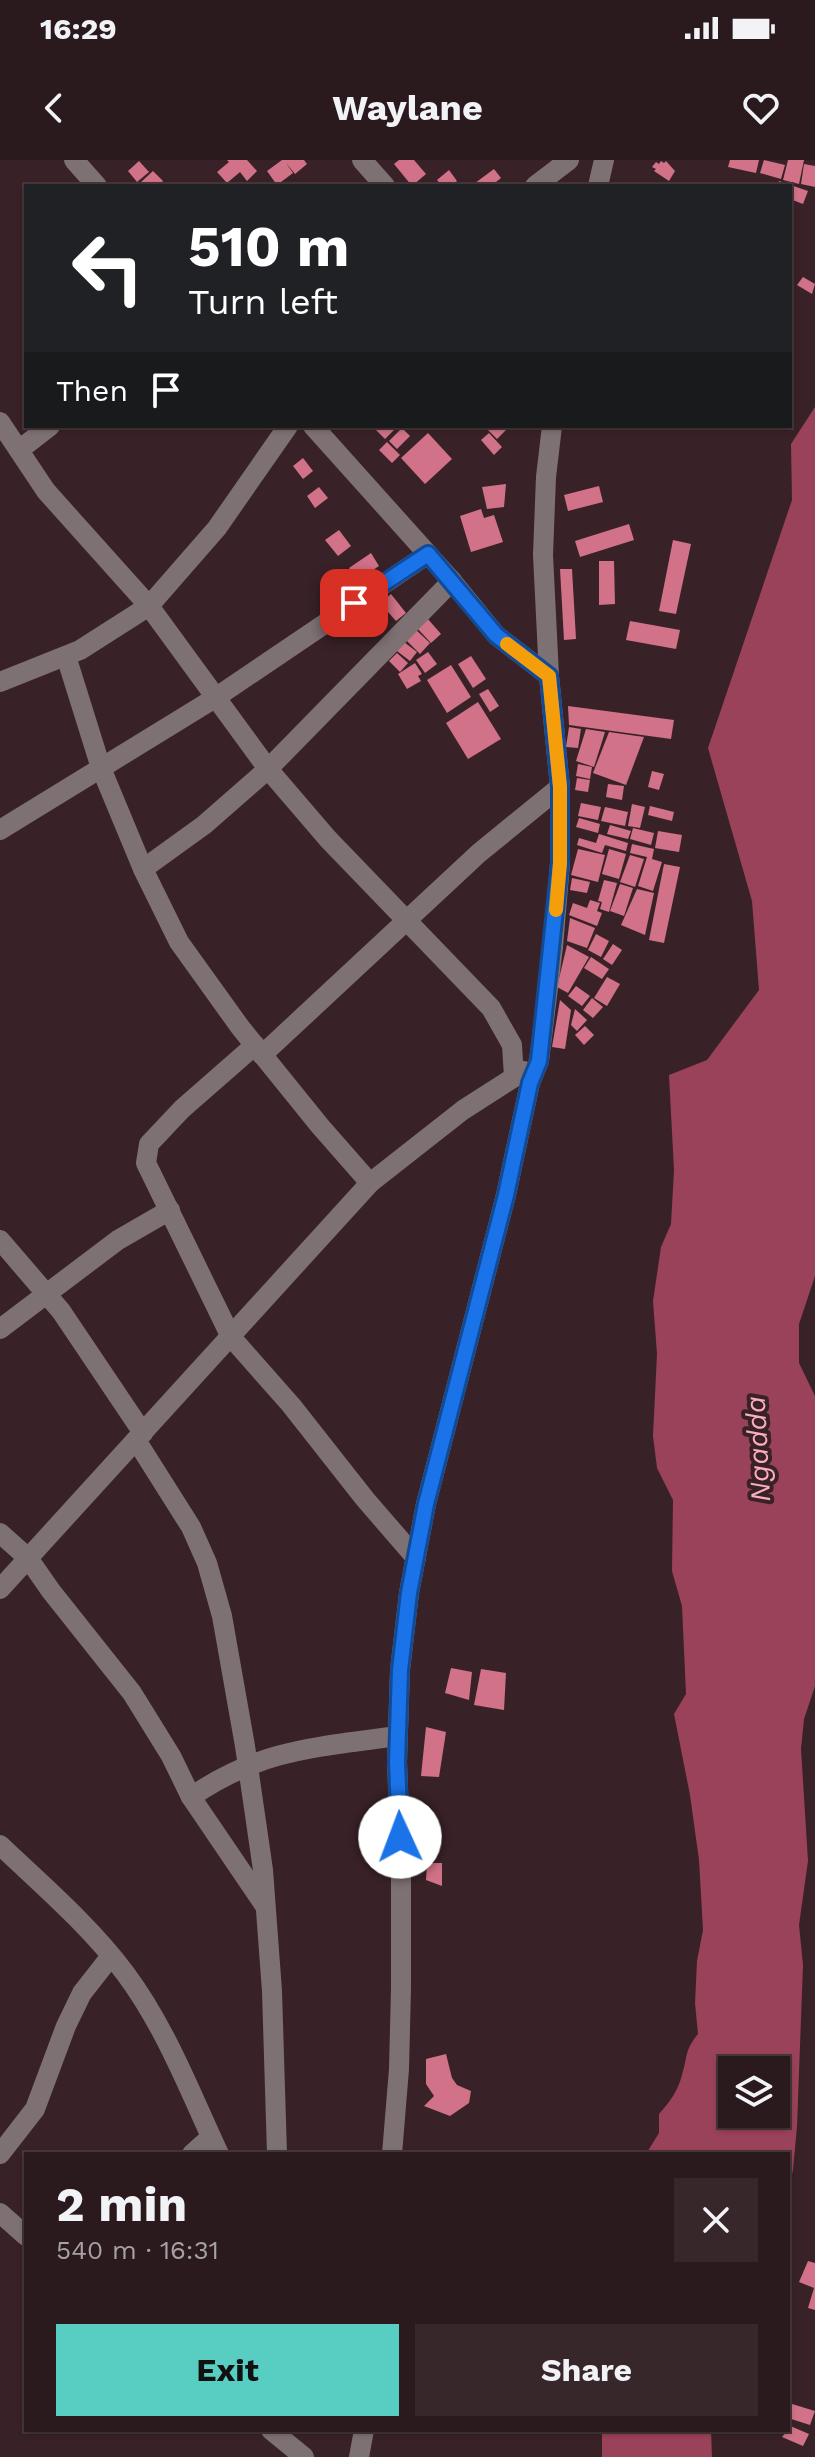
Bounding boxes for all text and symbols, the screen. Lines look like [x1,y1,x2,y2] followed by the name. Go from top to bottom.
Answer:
[40,11,117,46] text: 16:29
[32,86,76,130] icon: back
[739,86,783,130] icon: heart
[332,87,483,129] text: Waylane
[188,214,350,280] text: 510 m
[56,216,160,320] icon: left
[188,281,338,323] text: Turn left
[144,368,188,412] icon: arrive
[56,373,128,408] text: Then
[320,569,388,637] pin
[332,581,376,625] icon: arrive
[739,1395,777,1503] water label: Ngadda
[358,1795,442,1879] position arrow
[718,2056,790,2128] map controls
[718,2056,790,2128] button: layers
[56,2176,187,2233] text: 2 min
[674,2178,758,2262] button: close
[56,2235,219,2265] text: 540 m · 16:31
[56,2324,399,2416] button: Exit
[415,2324,758,2416] button: Share

